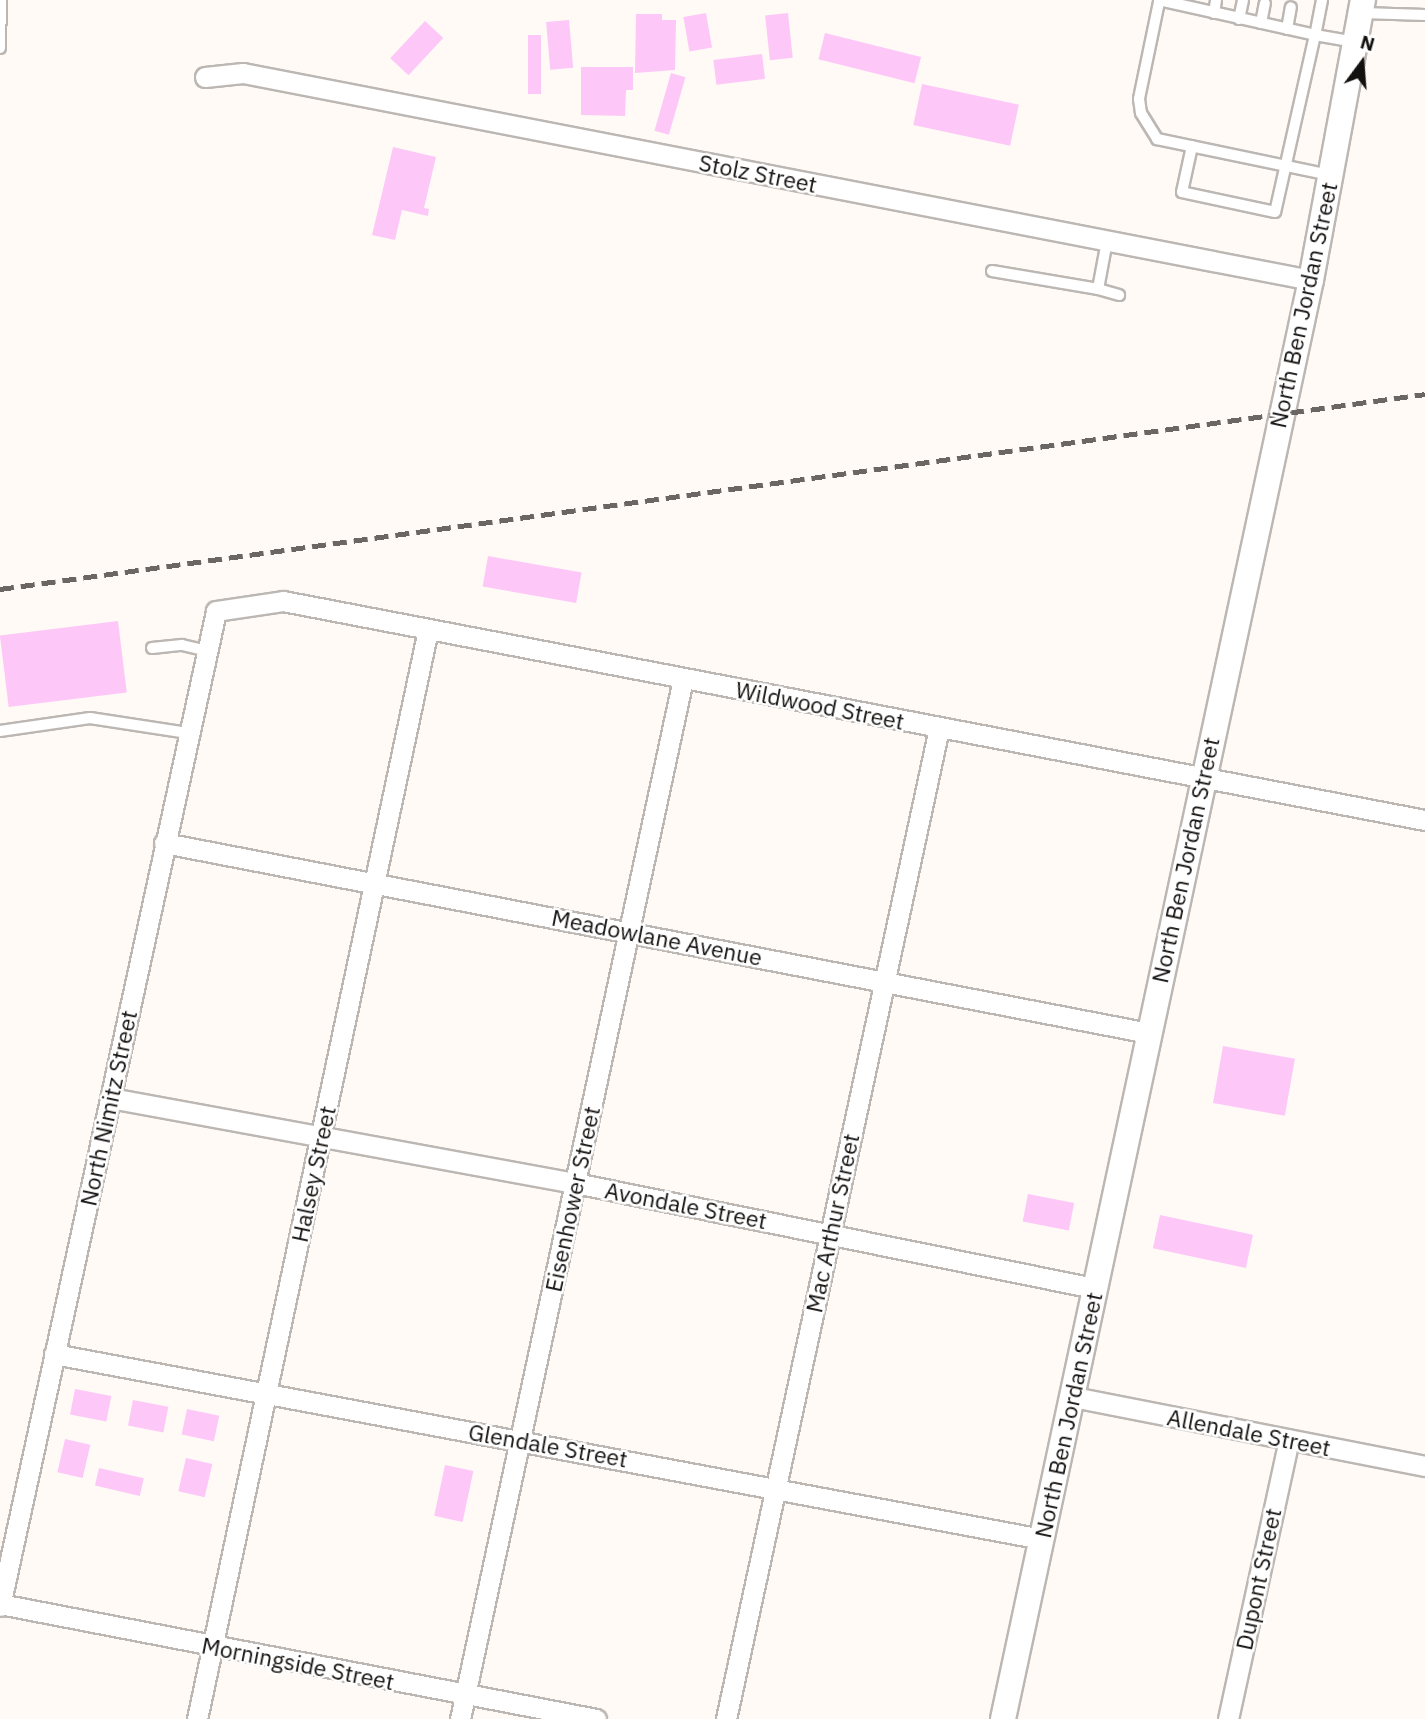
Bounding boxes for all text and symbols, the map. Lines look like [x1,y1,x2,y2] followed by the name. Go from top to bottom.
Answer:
[1327,28,1397,98] north arrow
[1358,29,1378,56] text: N
[697,148,819,198] street label: Stolz Street
[1263,180,1343,430] street label: North Ben Jordan Street
[733,675,907,735] street label: Wildwood Street
[1145,735,1225,985] street label: North Ben Jordan Street
[549,903,765,971] street label: Meadowlane Avenue
[74,1008,142,1208] street label: North Nimitz Street
[285,1103,341,1245] street label: Halsey Street
[539,1104,605,1294] street label: Eisenhower Street
[800,1131,864,1315] street label: Mac Arthur Street
[603,1176,769,1234] street label: Avondale Street
[1028,1290,1108,1540] street label: North Ben Jordan Street
[1165,1403,1333,1461] street label: Allendale Street
[466,1417,630,1473] street label: Glendale Street
[1229,1506,1287,1652] street label: Dupont Street
[199,1631,397,1695] street label: Morningside Street

